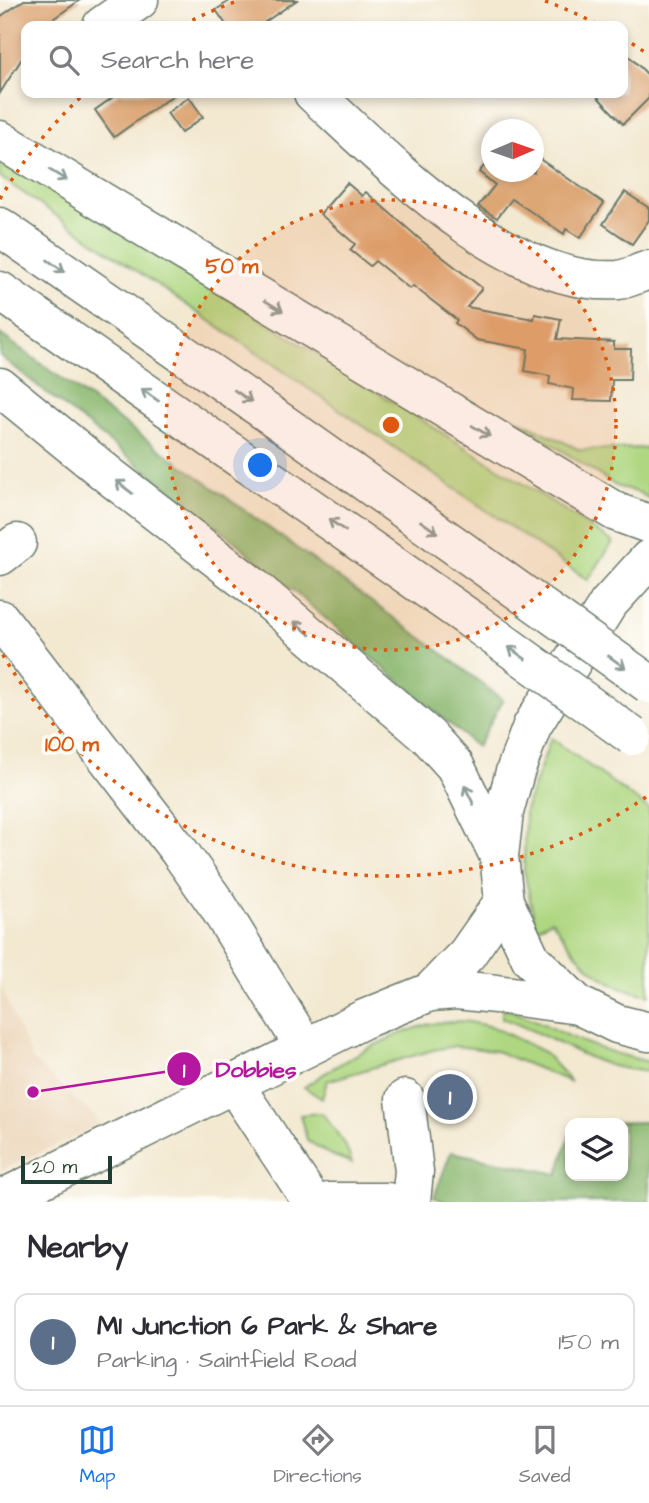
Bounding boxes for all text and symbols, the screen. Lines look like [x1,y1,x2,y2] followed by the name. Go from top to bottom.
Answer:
[21,21,628,98] search box
[45,41,83,79] icon: search
[101,42,254,78] text: Search here
[481,119,544,182] north arrow
[48,169,68,183] one-way arrow
[206,252,259,281] text: 50 m
[46,259,65,273] one-way arrow
[263,299,283,313] one-way arrow
[141,388,160,402] one-way arrow
[233,389,252,403] one-way arrow
[379,413,403,437] centre of rings
[471,424,491,438] one-way arrow
[243,448,277,482] your location
[115,479,133,494] one-way arrow
[328,518,347,532] one-way arrow
[419,520,438,534] one-way arrow
[293,620,311,636] one-way arrow
[508,646,527,660] one-way arrow
[608,654,627,669] one-way arrow
[45,730,100,759] text: 100 m
[461,785,475,806] one-way arrow
[167,1047,311,1091] callout: Dobbies
[215,1054,297,1086] text: Dobbies
[183,1056,186,1085] text: 1
[427,1071,473,1123] pin: 1
[565,1118,628,1181] map controls
[565,1118,628,1181] button: layers
[21,1153,112,1185] scale bar
[32,1154,77,1181] text: 20 m
[28,1227,128,1269] text: Nearby
[97,1308,437,1344] text: M1 Junction 6 Park & Share
[52,1326,54,1358] text: 1
[558,1326,619,1358] text: 150 m
[97,1344,356,1376] text: Parking · Saintfield Road
[78,1421,116,1490] tab: Map
[273,1421,362,1490] tab: Directions
[519,1421,570,1490] tab: Saved

